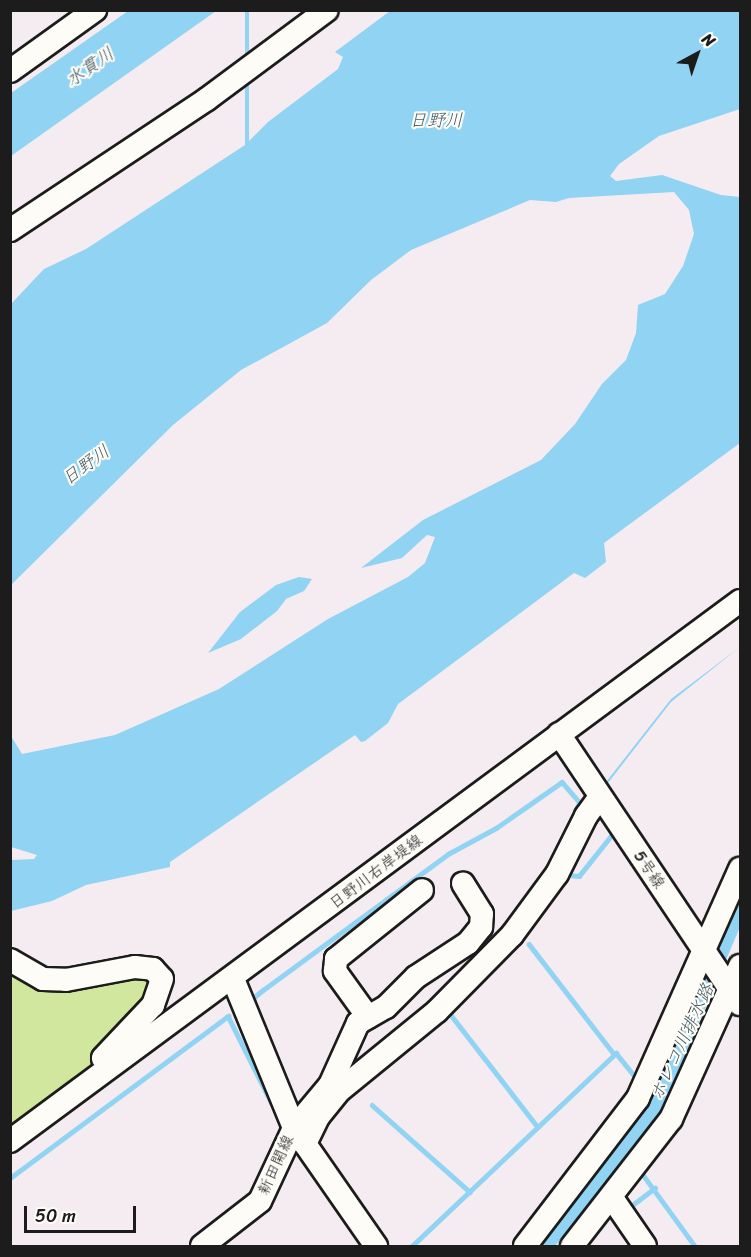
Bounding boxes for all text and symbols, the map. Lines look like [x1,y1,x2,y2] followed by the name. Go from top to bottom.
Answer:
[667,24,727,84] north arrow
[695,25,722,55] text: N
[62,43,118,91] water label: 水貫川
[409,109,463,131] water label: 日野川
[58,440,114,490] water label: 日野川
[325,831,427,913] street label: 日野川右岸堤線
[629,847,669,893] street label: 5号線
[646,980,718,1104] water label: ホレコ川排水路
[254,1132,298,1198] street label: 新田開線
[27,1194,140,1232] scale bar
[35,1200,76,1232] text: 50 m

